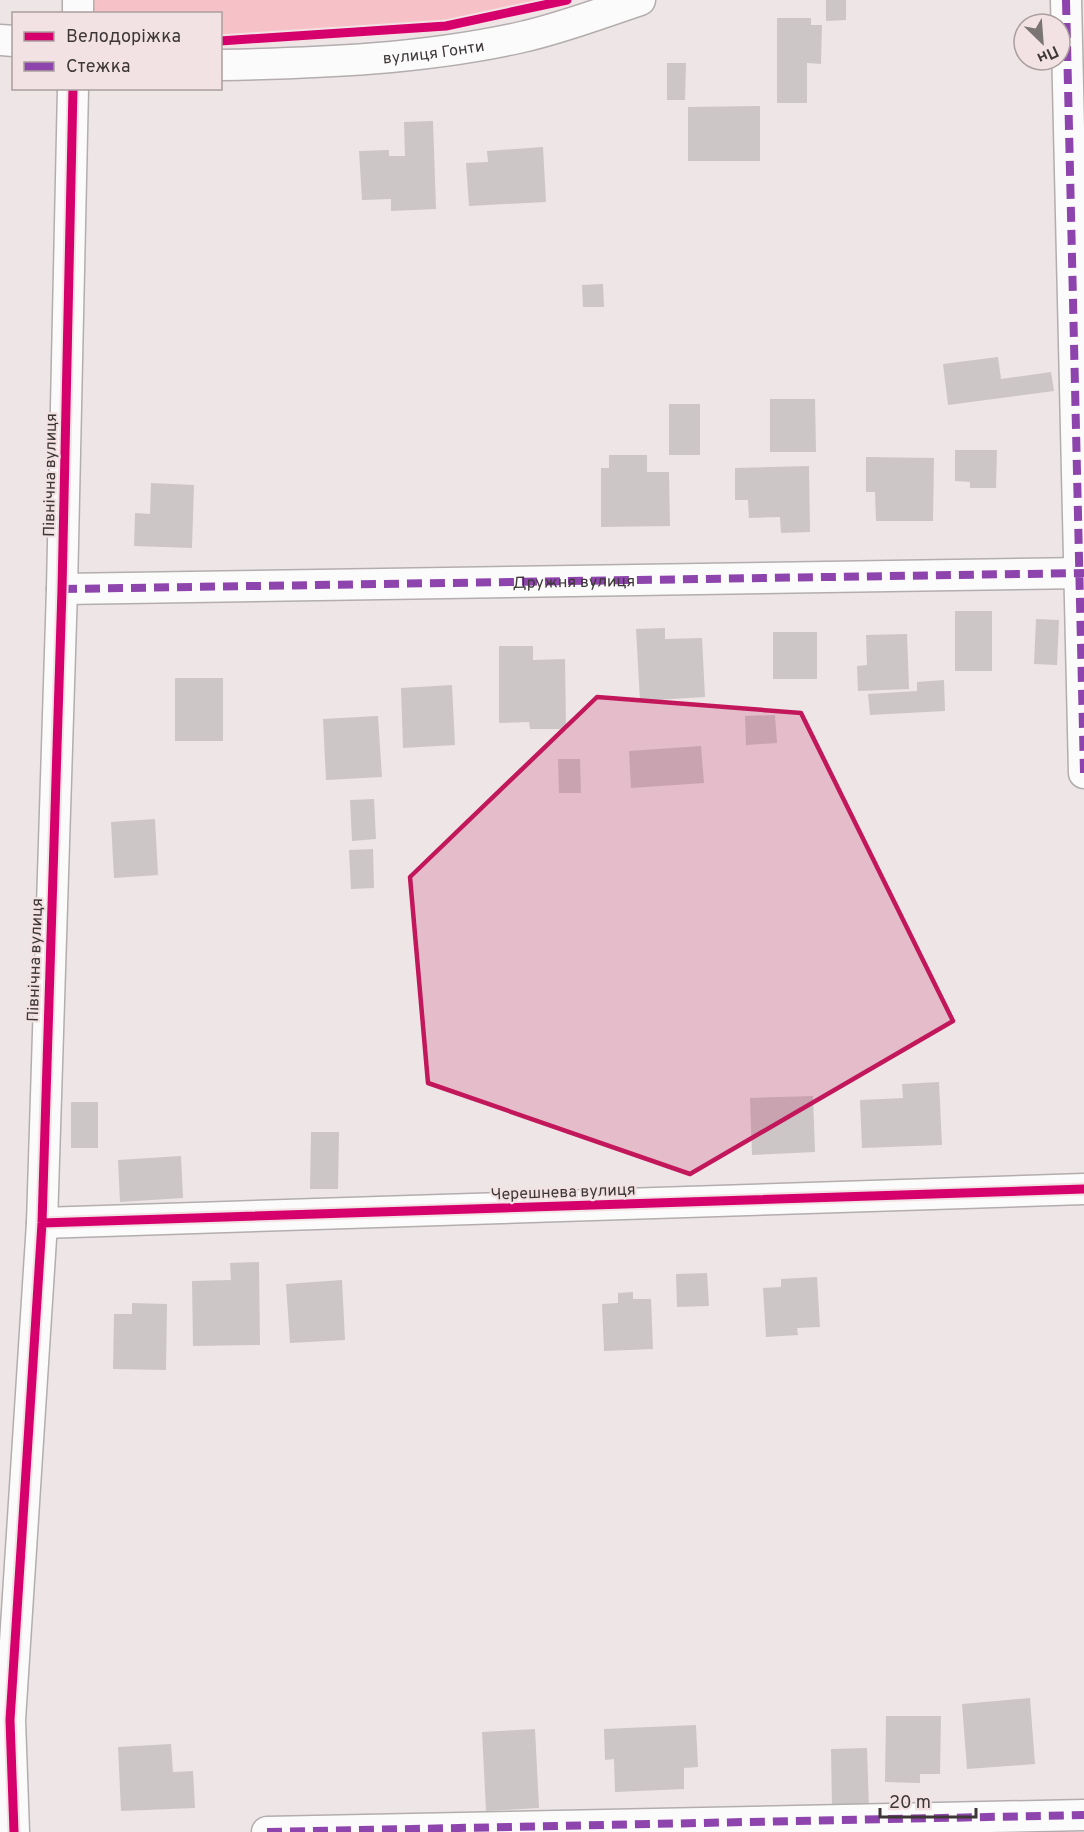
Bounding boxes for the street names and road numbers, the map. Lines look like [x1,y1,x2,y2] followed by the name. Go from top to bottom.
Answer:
[382,37,486,70] street label: вулиця Гонти
[40,413,62,537] street label: Північна вулиця
[513,572,635,594] street label: Дружня вулиця
[24,898,48,1022] street label: Північна вулиця
[490,1180,636,1206] street label: Черешнева вулиця

